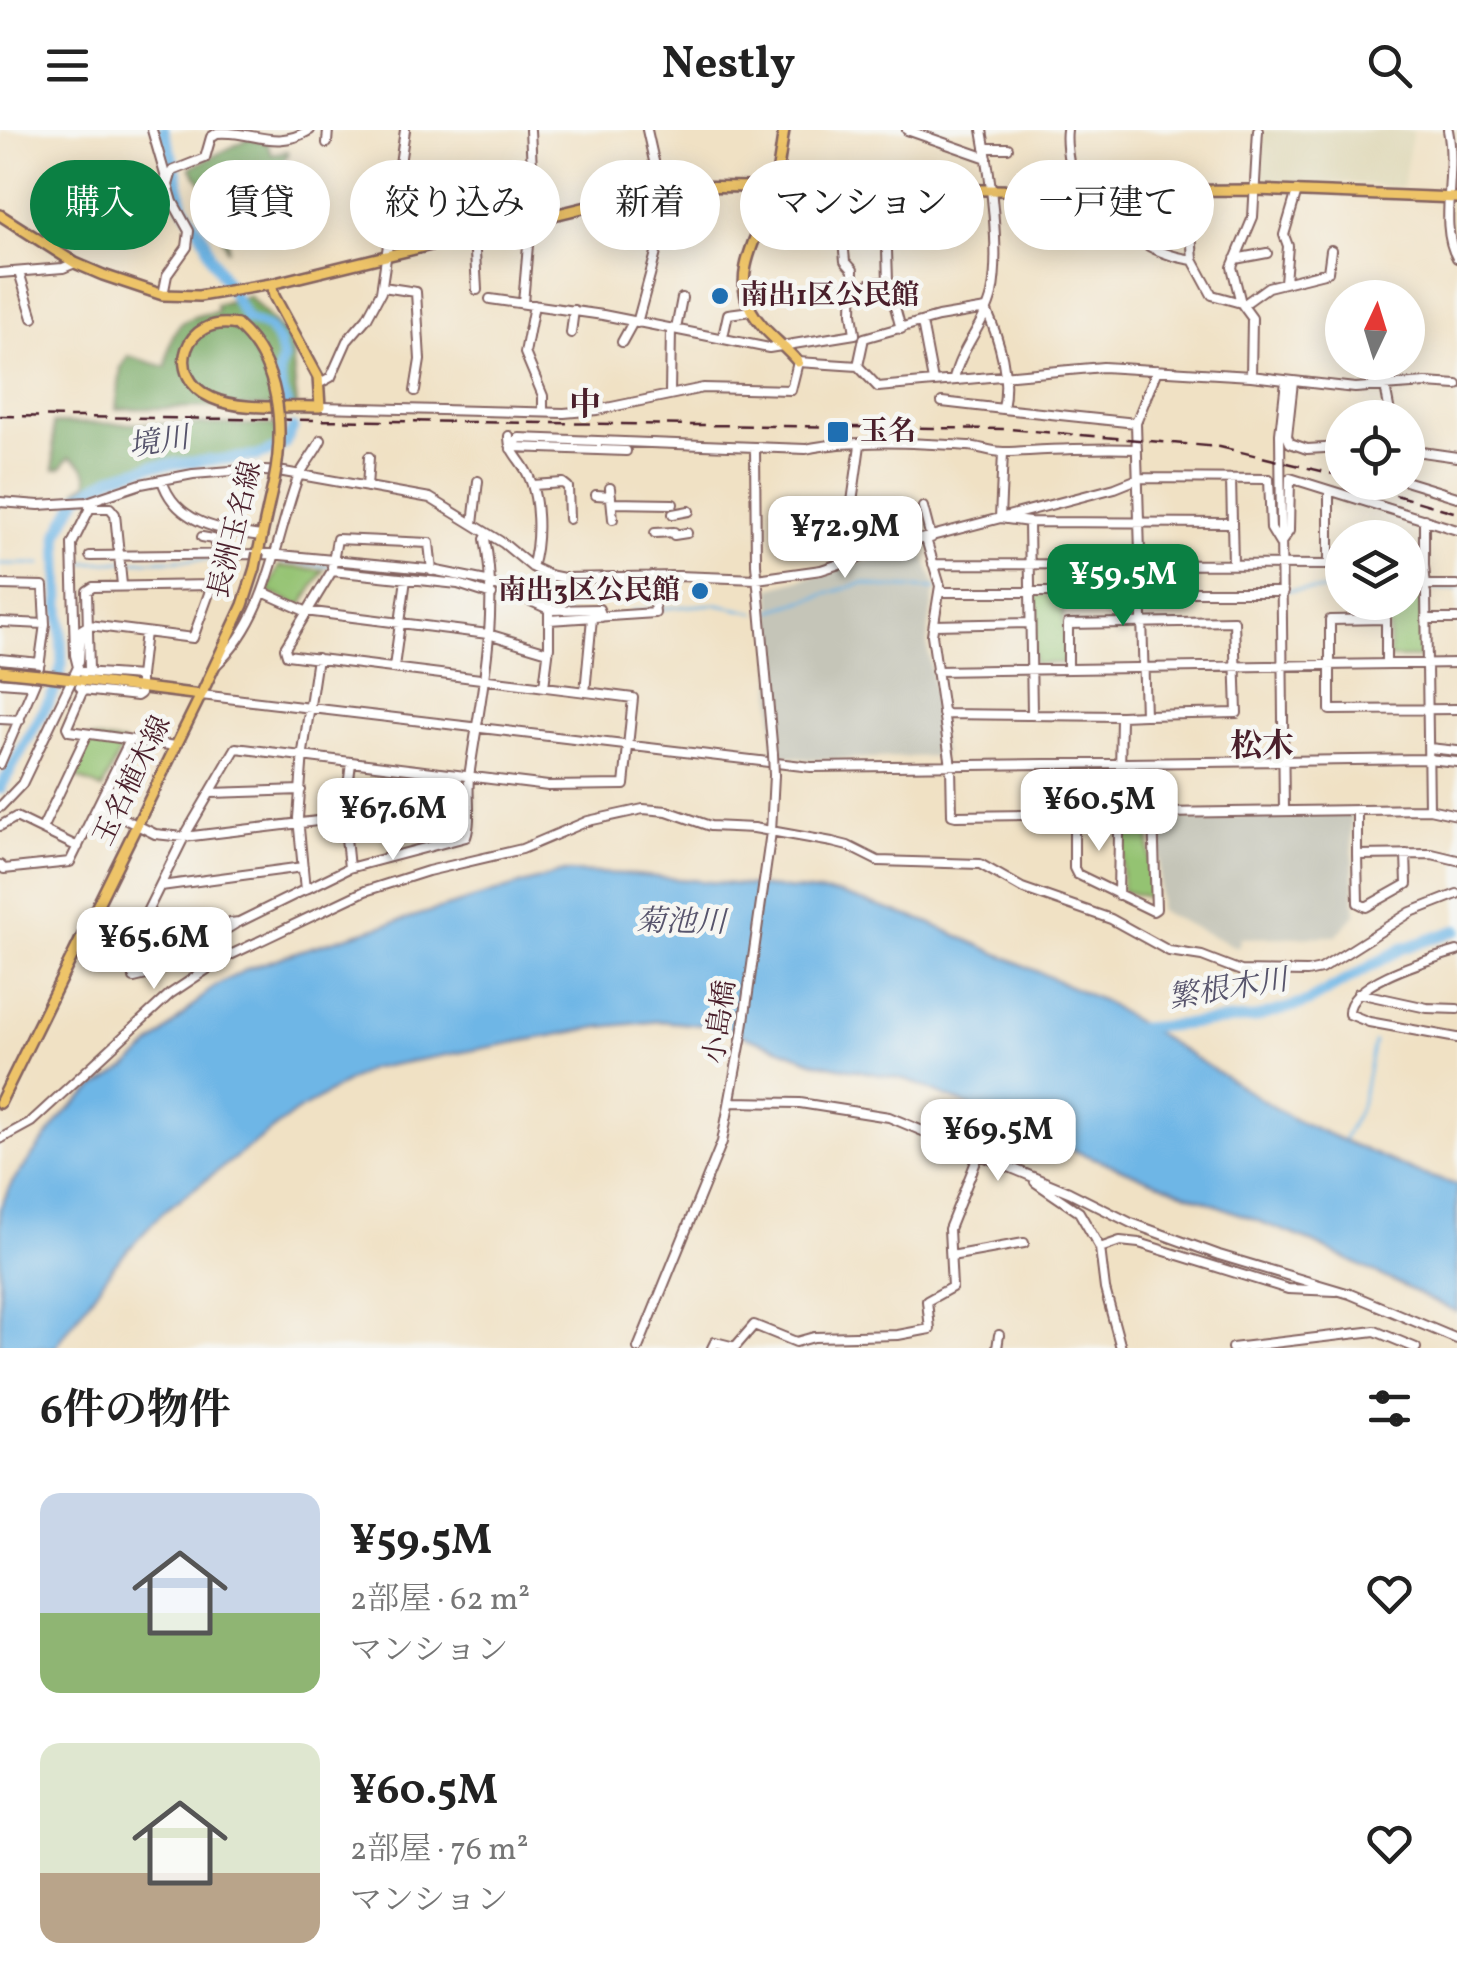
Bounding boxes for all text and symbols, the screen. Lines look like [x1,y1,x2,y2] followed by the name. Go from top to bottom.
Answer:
[662,34,795,97] text: Nestly
[40,38,95,93] icon: menu
[1362,38,1417,93] icon: search
[30,160,170,250] chip: 購入
[190,160,330,250] chip: 賃貸
[350,160,560,250] chip: 絞り込み
[580,160,720,250] chip: 新着
[740,160,984,250] chip: マンション
[1004,160,1214,250] chip: 一戸建て
[740,277,919,316] place label: 南出1区公民館
[1325,280,1425,380] north arrow
[1325,280,1425,620] map controls
[709,285,731,307] marker: 南出1区公民館
[569,385,601,429] district label: 中
[1325,400,1425,500] button: locate
[860,413,916,452] place label: 玉名
[126,417,195,468] water label: 境川
[825,419,851,445] marker: 玉名
[200,457,272,603] street label: 長洲玉名線
[764,496,926,581] pin: ¥72.9M
[790,506,900,550] text: ¥72.9M
[1325,520,1425,620] button: layers
[1042,544,1204,629] pin: ¥59.5M
[1069,554,1177,598] text: ¥59.5M
[498,572,680,611] place label: 南出3区公民館
[689,580,711,602] marker: 南出3区公民館
[85,710,181,852] street label: 玉名植木線
[1230,726,1294,770] district label: 松木
[1018,769,1180,854] pin: ¥60.5M
[312,778,474,863] pin: ¥67.6M
[1043,779,1155,823] text: ¥60.5M
[339,788,447,832] text: ¥67.6M
[636,901,729,945] water label: 菊池川
[73,907,235,992] pin: ¥65.6M
[99,917,209,961] text: ¥65.6M
[1165,959,1294,1020] water label: 繁根木川
[696,978,746,1066] street label: 小島橋
[917,1099,1079,1184] pin: ¥69.5M
[943,1109,1053,1153] text: ¥69.5M
[1362,1381,1417,1436] icon: filters
[40,1383,231,1442] text: 6件の物件
[350,1513,492,1572] text: ¥59.5M
[120,1533,240,1653] icon: home
[1362,1566,1417,1621] icon: heart
[350,1579,530,1623] text: 2部屋 · 62 m²
[350,1630,509,1674] text: マンション
[350,1763,498,1822] text: ¥60.5M
[120,1783,240,1903] icon: home
[1362,1816,1417,1871] icon: heart
[350,1829,529,1873] text: 2部屋 · 76 m²
[350,1880,509,1924] text: マンション

